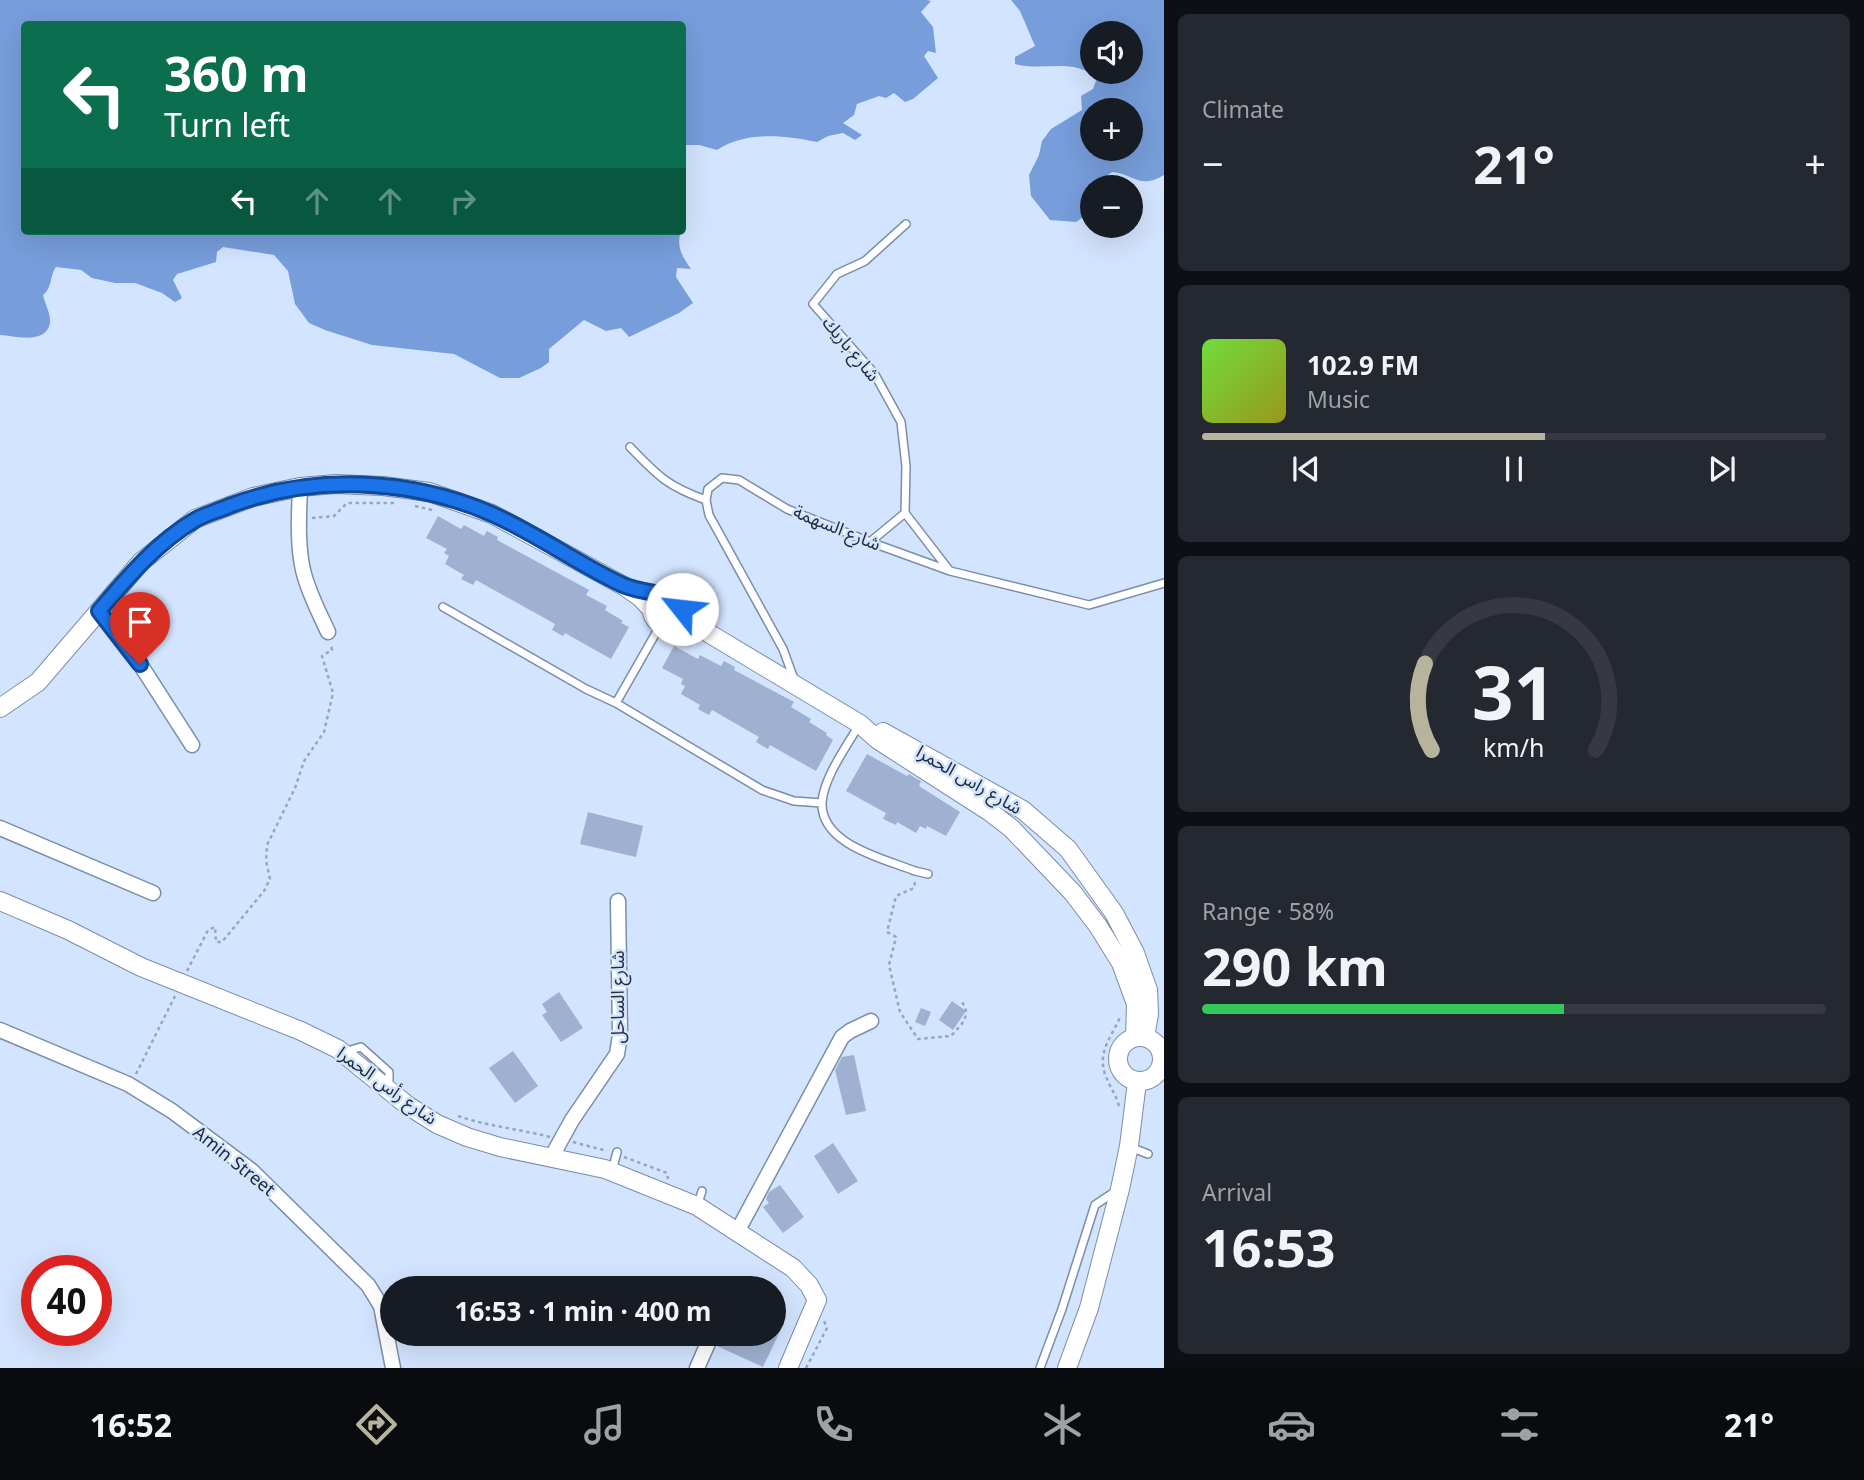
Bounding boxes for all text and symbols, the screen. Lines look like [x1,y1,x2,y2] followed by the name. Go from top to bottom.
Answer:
[1080,21,1143,238] map controls
[1080,21,1143,84] button: sound
[164,40,309,106] text: 360 m
[49,49,140,140] icon: left
[1202,93,1284,125] text: Climate
[1080,98,1143,161] button: +
[164,103,290,146] text: Turn left
[1473,128,1555,199] text: 21°
[1202,137,1224,189] text: −
[1804,137,1826,189] text: +
[1080,175,1143,238] button: −
[225,182,263,220] icon: left
[298,182,336,220] icon: ahead
[371,182,409,220] icon: ahead
[444,182,482,220] icon: right
[815,311,886,388] street label: شارع باريك
[1307,347,1419,383] text: 102.9 FM
[1307,383,1370,415] text: Music
[1287,450,1325,488] icon: previous
[1495,450,1533,488] icon: pause
[1703,450,1741,488] icon: next
[789,499,885,558] street label: شارع السهمة
[645,572,719,646] position arrow
[110,592,170,664] pin
[121,603,159,641] icon: arrive
[1472,642,1556,741] text: 31
[1483,730,1545,764] text: km/h
[911,739,1027,822] street label: شارع راس الحمرا
[1202,895,1334,927] text: Range · 58%
[1202,930,1388,1001] text: 290 km
[605,950,632,1044] street label: شارع الساحل
[331,1041,443,1132] street label: شارع رأس الحمرا
[189,1120,281,1201] street label: Amin Street
[1202,1176,1272,1208] text: Arrival
[1202,1211,1336,1282] text: 16:53
[21,1255,112,1346] speed limit sign: 40
[455,1293,711,1329] text: 16:53 · 1 min · 400 m
[352,1400,401,1449] icon: directions
[580,1400,629,1449] icon: music
[809,1400,858,1449] icon: phone
[1038,1400,1087,1449] icon: climate
[1267,1400,1316,1449] icon: car
[1495,1400,1544,1449] icon: filters
[90,1403,172,1446] text: 16:52
[1724,1403,1774,1446] text: 21°

